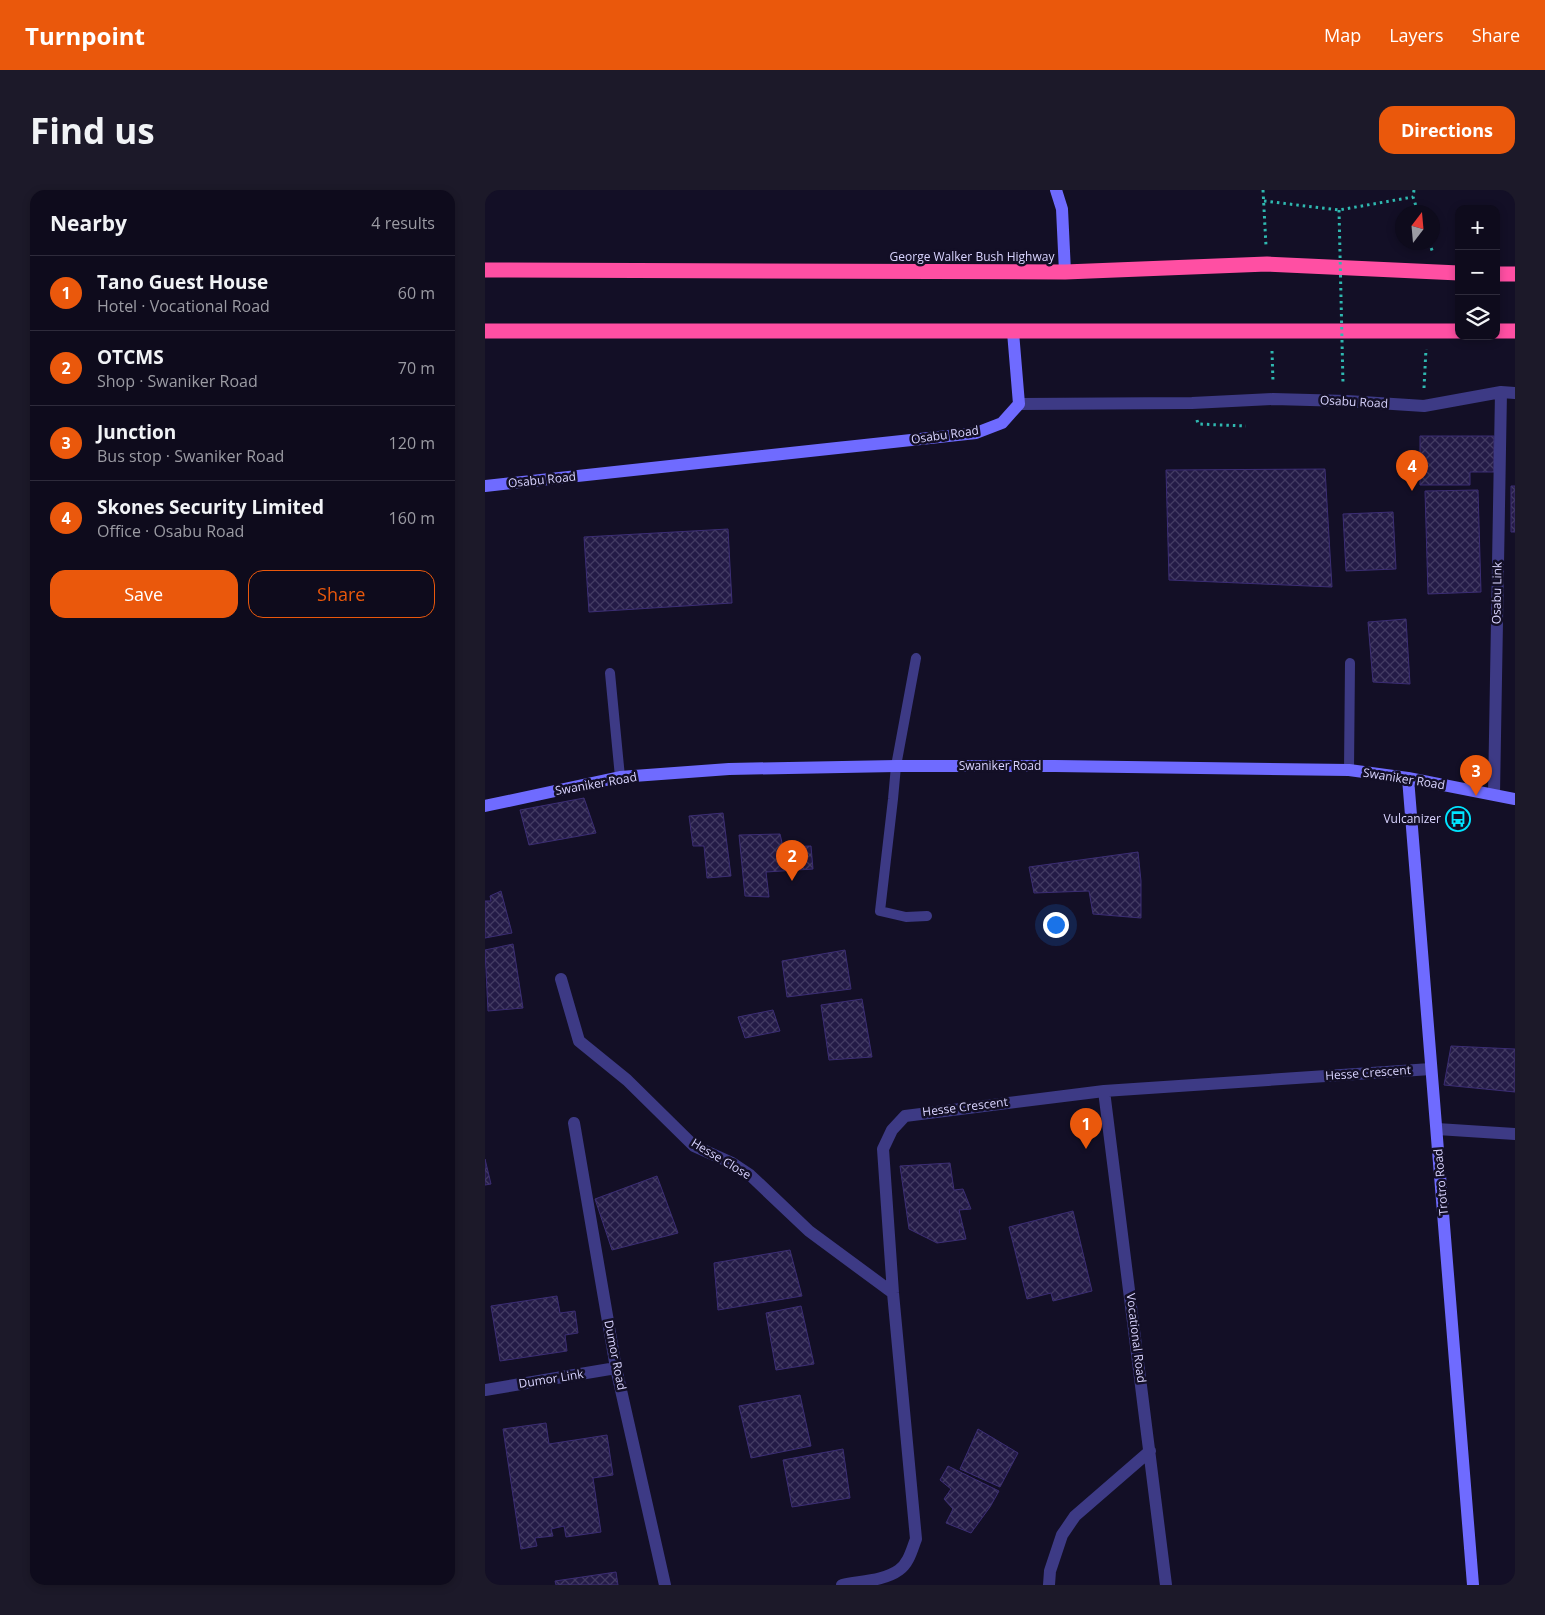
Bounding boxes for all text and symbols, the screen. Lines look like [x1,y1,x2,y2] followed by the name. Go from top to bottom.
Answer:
[25,19,145,52] text: Turnpoint
[1324,23,1361,47] text: Map
[1389,23,1444,47] text: Layers
[1472,23,1520,47] text: Share
[1379,106,1515,154] button: Directions
[30,107,155,154] text: Find us
[1395,205,1440,250] north arrow
[1455,205,1500,340] map controls
[1455,205,1500,250] button: +
[50,209,127,237] text: Nearby
[371,212,435,234] text: 4 results
[890,248,1055,265] street label: George Walker Bush Highway
[1455,250,1500,295] button: −
[97,269,268,295] text: Tano Guest House
[61,282,71,304] text: 1
[398,282,435,304] text: 60 m
[97,295,270,317] text: Hotel · Vocational Road
[1455,295,1500,340] button: layers
[97,344,164,370] text: OTCMS
[61,357,71,379] text: 2
[398,357,435,379] text: 70 m
[97,370,258,392] text: Shop · Swaniker Road
[1320,391,1389,412] street label: Osabu Road
[97,419,176,445] text: Junction
[910,421,980,448] street label: Osabu Road
[61,432,71,454] text: 3
[389,432,435,454] text: 120 m
[97,445,284,467] text: Bus stop · Swaniker Road
[1396,450,1428,491] pin: 4
[507,467,577,492] street label: Osabu Road
[97,494,324,520] text: Skones Security Limited
[61,507,71,529] text: 4
[389,507,435,529] text: 160 m
[97,520,244,542] text: Office · Osabu Road
[1487,561,1506,624] street label: Osabu Link
[50,570,238,618] button: Save
[248,570,435,618] button: Share
[1460,755,1492,796] pin: 3
[959,757,1041,774] street label: Swaniker Road
[1362,764,1446,793] street label: Swaniker Road
[554,768,638,799] street label: Swaniker Road
[1445,806,1471,832] bus stop icon: Vulcanizer
[1383,810,1441,827] place label: Vulcanizer
[776,840,808,881] pin: 2
[1043,912,1069,938] your location
[1325,1061,1411,1084] street label: Hesse Crescent
[921,1093,1009,1120] street label: Hesse Crescent
[1070,1108,1102,1149] pin: 1
[688,1134,755,1183] street label: Hesse Close
[1429,1148,1452,1216] street label: Trotro Road
[1123,1292,1150,1384] street label: Vocational Road
[600,1318,631,1391] street label: Dumor Road
[517,1365,585,1392] street label: Dumor Link

